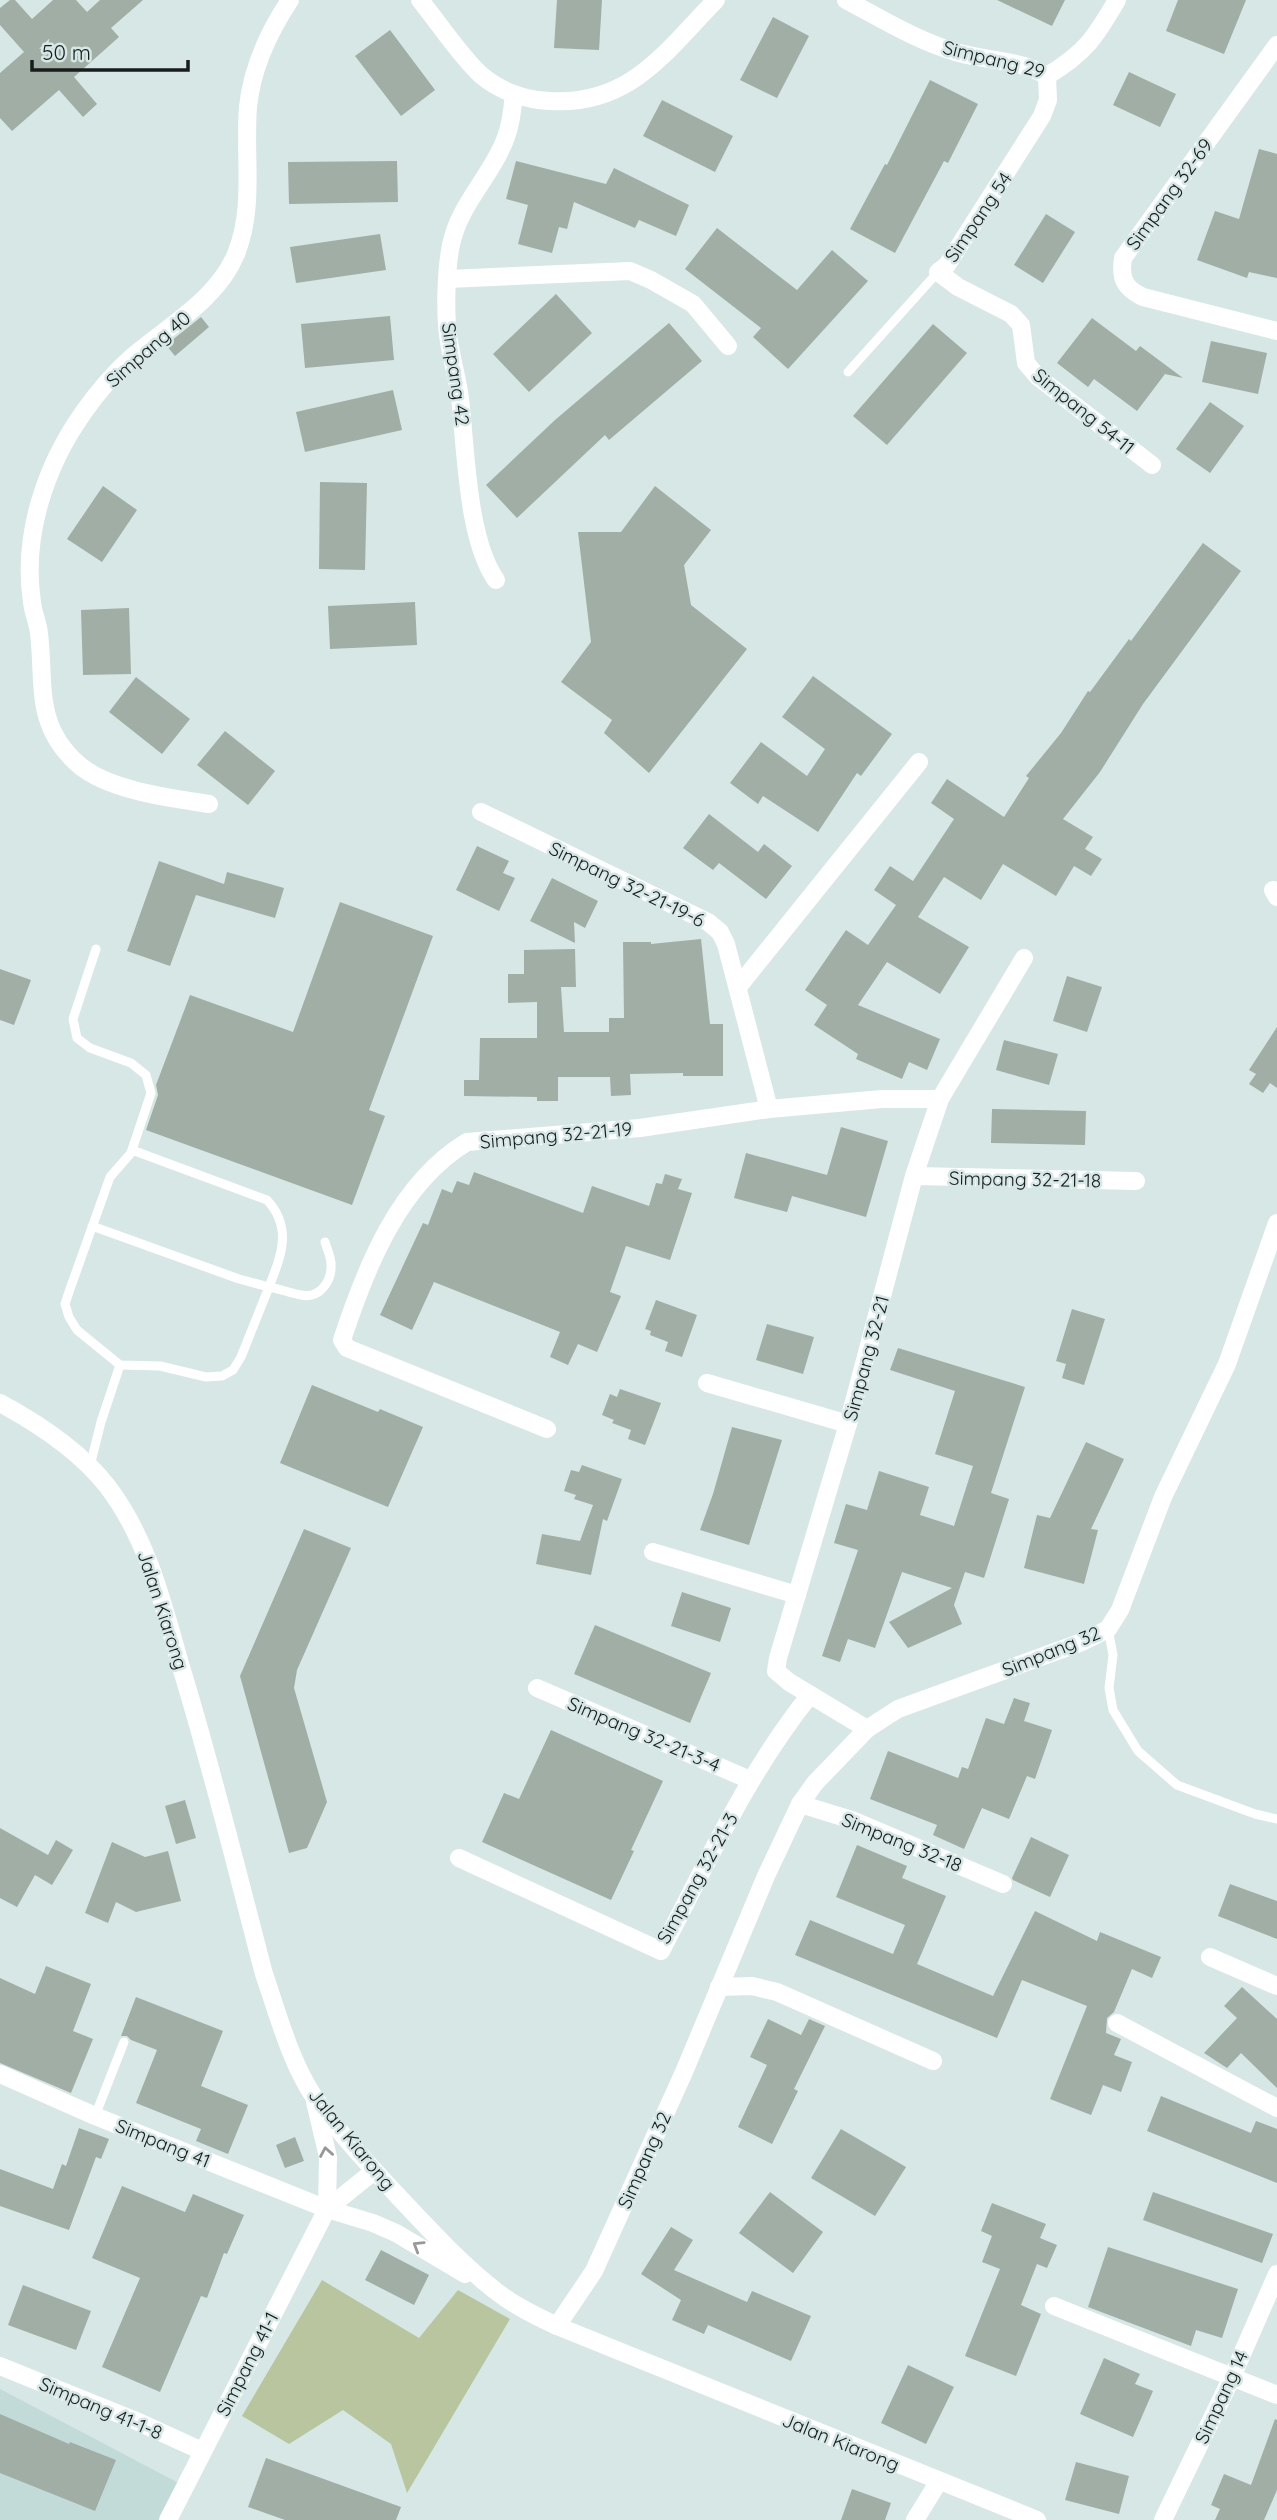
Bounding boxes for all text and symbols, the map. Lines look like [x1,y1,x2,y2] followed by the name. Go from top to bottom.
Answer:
[32,28,187,72] scale bar
[941,35,1047,83] street label: Simpang 29
[42,39,91,65] text: 50 m
[1121,134,1217,254] street label: Simpang 32-69
[939,167,1017,267] street label: Simpang 54
[101,306,195,392] street label: Simpang 40
[437,321,475,427] street label: Simpang 42
[1028,363,1140,459] street label: Simpang 54-11
[545,836,709,932] street label: Simpang 32-21-19-6
[479,1116,633,1154] street label: Simpang 32-21-19
[949,1166,1101,1192] street label: Simpang 32-21-18
[838,1293,894,1423] street label: Simpang 32-21
[132,1547,194,1673] street label: Jalan Kiarong
[998,1620,1104,1682] street label: Simpang 32
[564,1691,724,1777] street label: Simpang 32-21-3-4
[838,1807,966,1877] street label: Simpang 32-18
[651,1808,743,1948] street label: Simpang 32-21-3
[304,2083,400,2195] street label: Jalan Kiarong
[612,2108,676,2212] street label: Simpang 32
[112,2113,214,2173] street label: Simpang 41
[319,2146,334,2158] one-way arrow
[412,2242,425,2255] one-way arrow
[211,2308,283,2420] street label: Simpang 41-1
[1189,2347,1253,2447] street label: Simpang 14
[36,2371,166,2445] street label: Simpang 41-1-8
[779,2408,903,2476] street label: Jalan Kiarong

